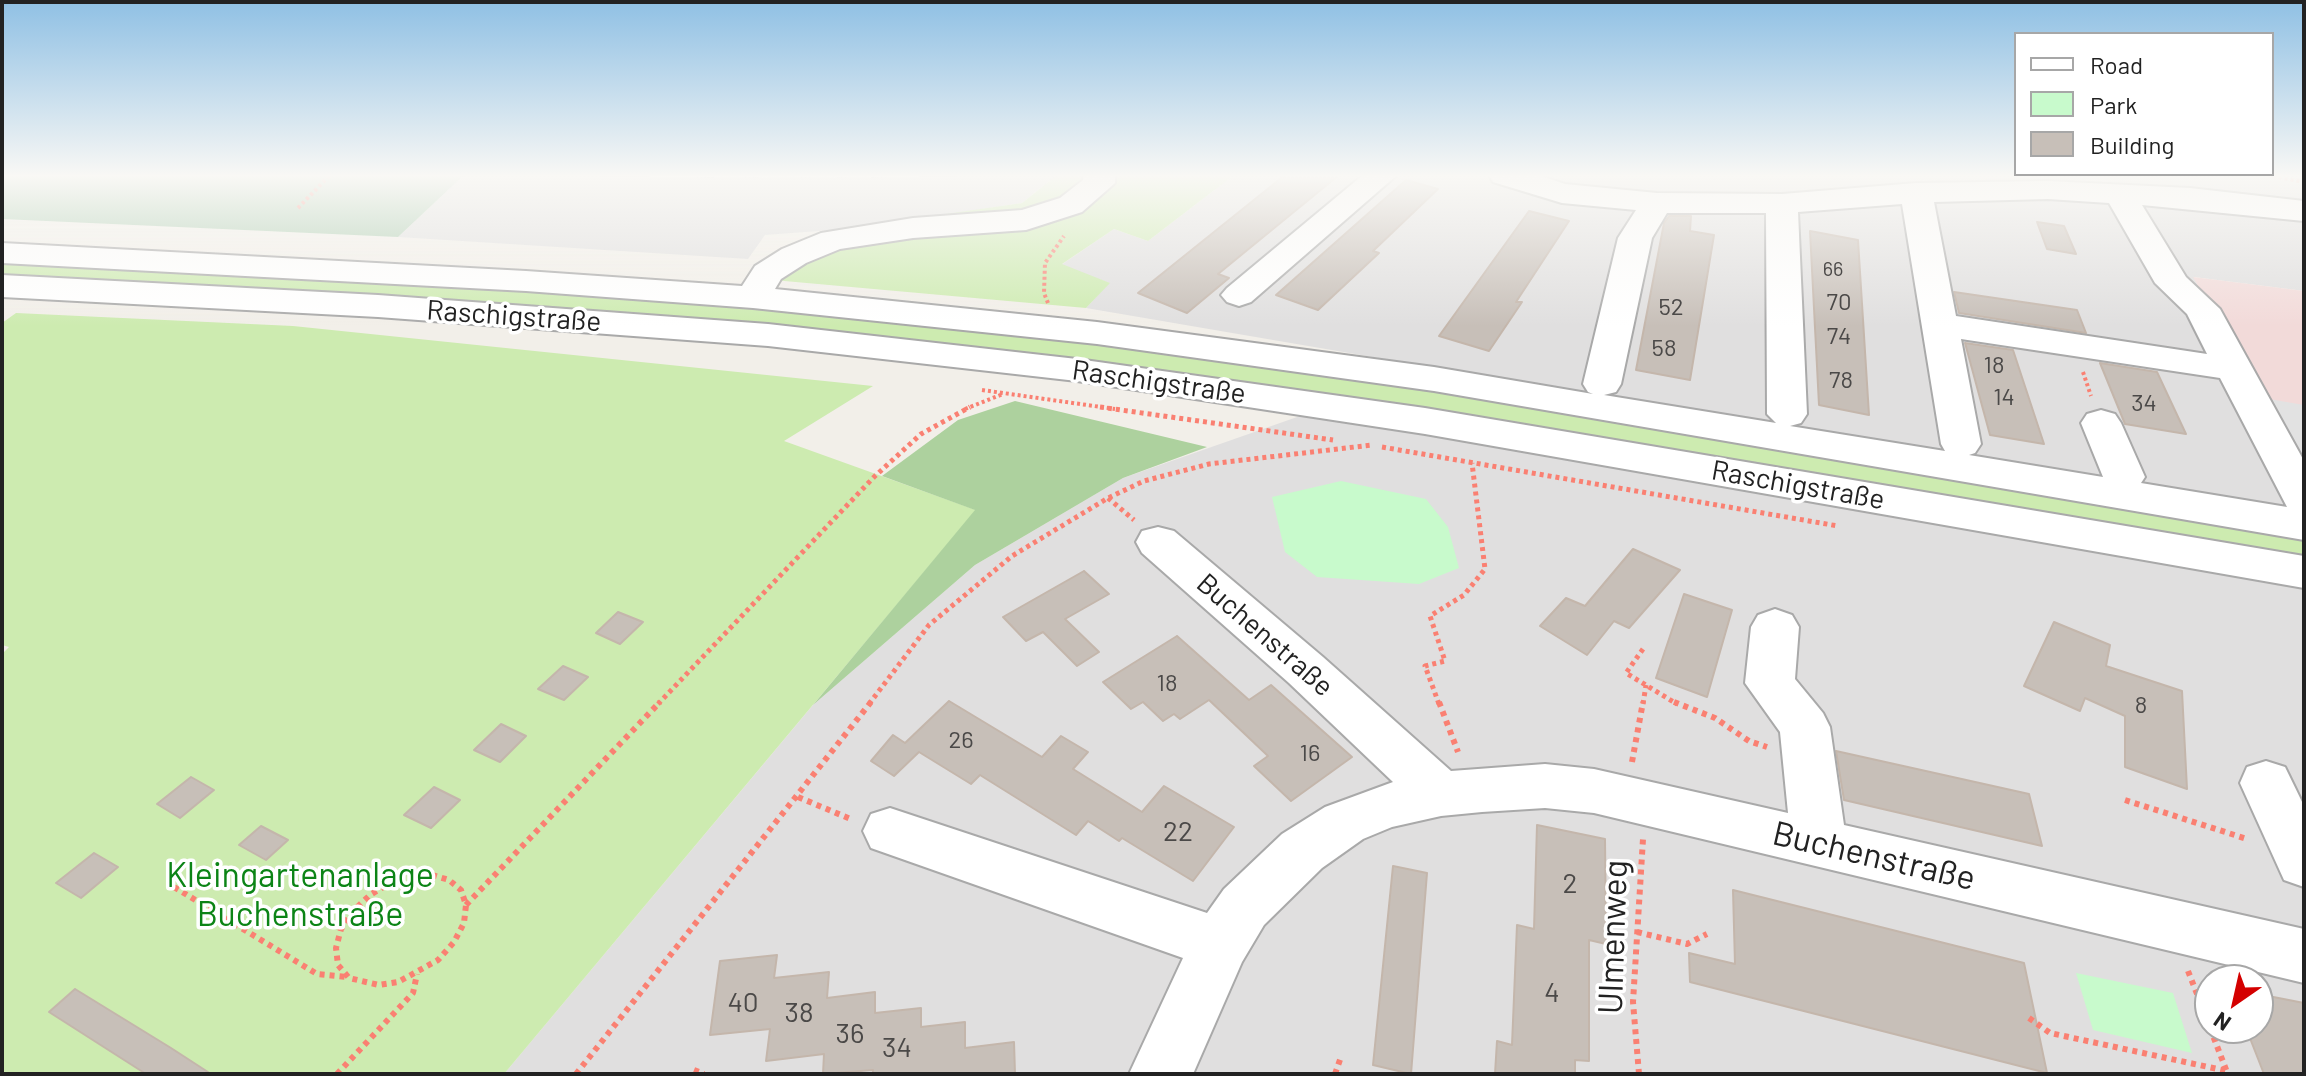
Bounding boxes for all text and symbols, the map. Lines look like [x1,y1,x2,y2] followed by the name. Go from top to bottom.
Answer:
[2014,32,2274,176] legend
[2090,50,2143,79] text: Road
[2090,90,2137,119] text: Park
[2090,130,2174,159] text: Building
[1823,257,1843,281] house number: 66
[1827,288,1851,316] house number: 70
[425,293,603,339] street label: Raschigstraße
[1658,293,1684,321] house number: 52
[1827,322,1851,350] house number: 74
[1652,334,1676,362] house number: 58
[1984,351,2004,379] house number: 18
[1070,353,1248,411] street label: Raschigstraße
[1829,366,1853,394] house number: 78
[1993,383,2015,411] house number: 14
[2131,389,2157,417] house number: 34
[1709,453,1887,517] street label: Raschigstraße
[1190,566,1340,704] street label: Buchenstraße
[1157,669,1177,697] house number: 18
[2135,691,2147,719] house number: 8
[948,726,974,754] house number: 26
[1300,739,1320,767] house number: 16
[1769,813,1979,899] street label: Buchenstraße
[1163,815,1193,849] house number: 22
[166,856,434,936] park label: Kleingartenanlage Buchenstraße
[1590,859,1636,1015] street label: Ulmenweg
[1562,867,1578,901] house number: 2
[2194,964,2274,1044] north arrow
[1544,976,1560,1010] house number: 4
[727,986,759,1020] house number: 40
[784,996,814,1030] house number: 38
[2208,1007,2235,1037] text: N
[836,1017,864,1051] house number: 36
[882,1031,912,1065] house number: 34

